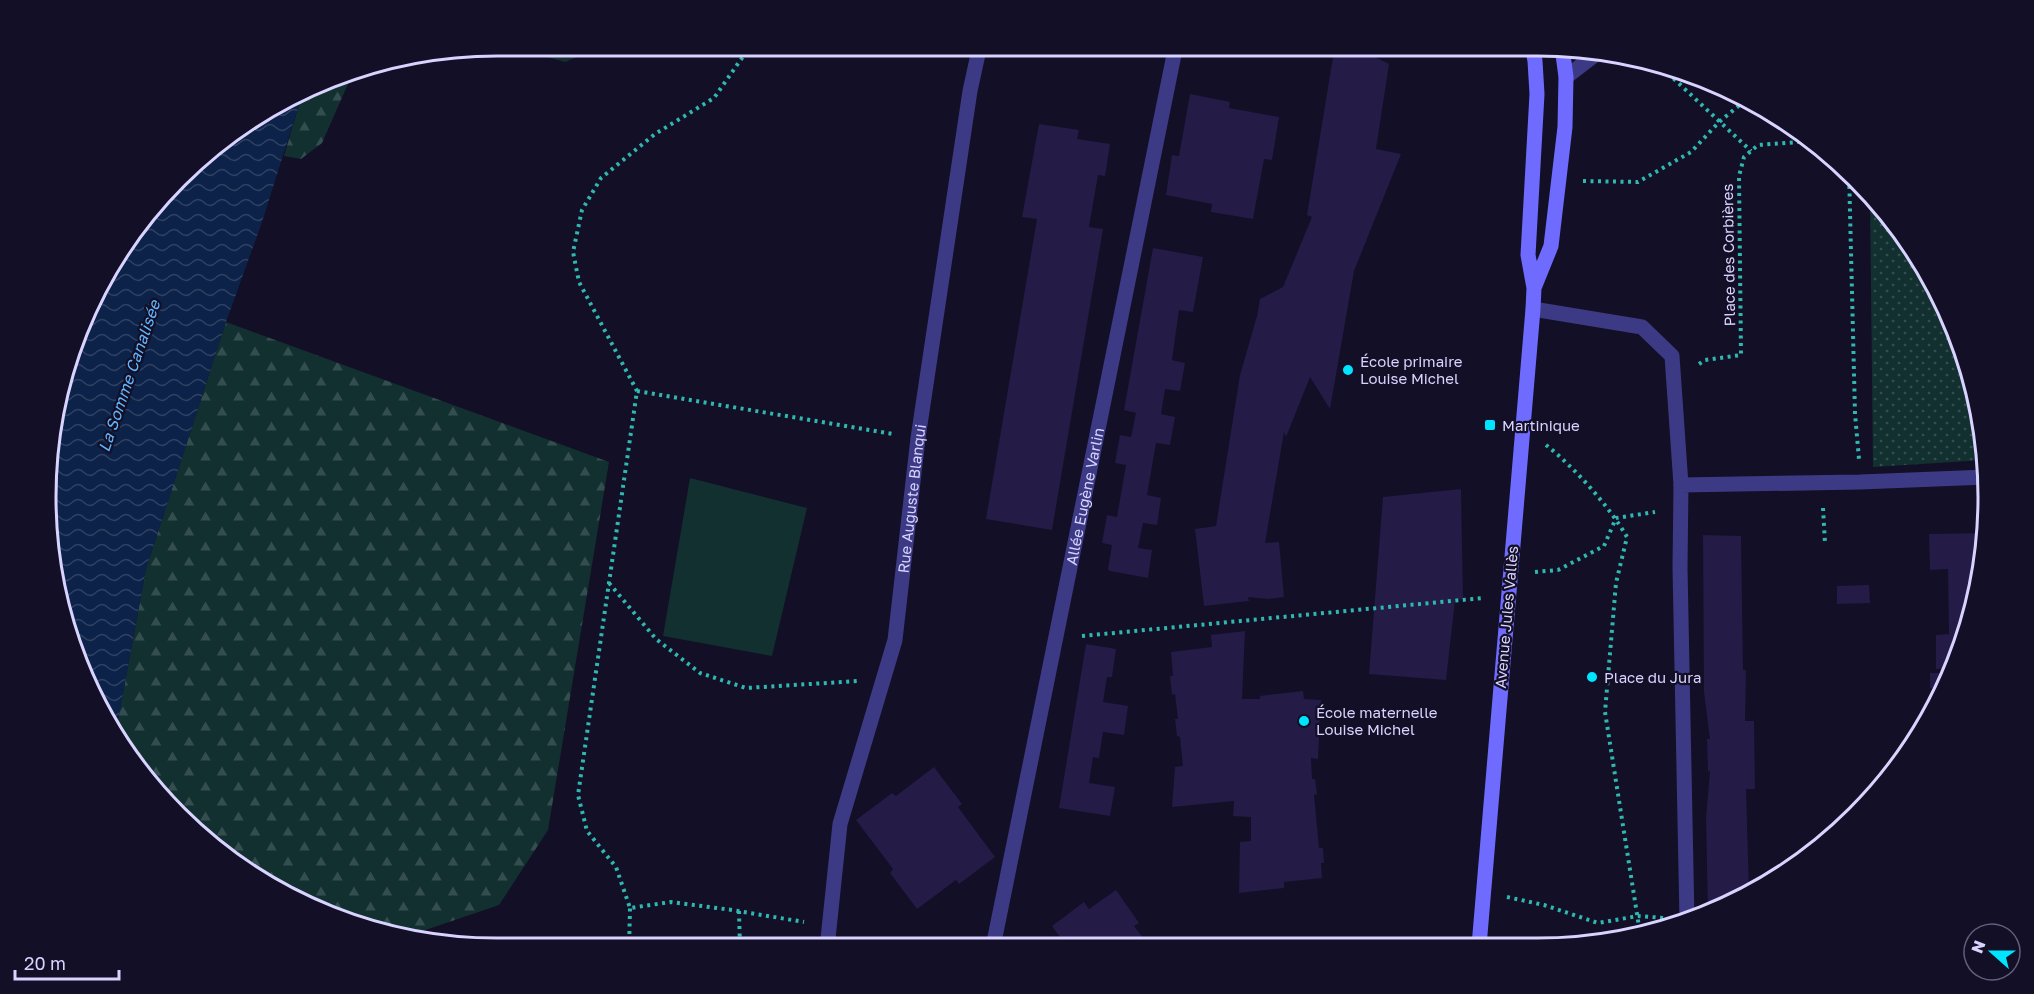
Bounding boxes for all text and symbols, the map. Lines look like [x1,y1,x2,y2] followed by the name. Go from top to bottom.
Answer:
[1718,183,1738,326] street label: Place des Corbières
[94,296,165,454] water label: La Somme Canalisée
[1360,352,1463,387] place label: École primaire Louise Michel
[1341,363,1355,377] marker: École primaire Louise Michel
[1502,416,1580,434] place label: Martinique
[1483,418,1497,432] marker: Martinique
[894,423,929,574] street label: Rue Auguste Blanqui
[1062,426,1107,567] street label: Allée Eugène Varlin
[1491,545,1521,689] street label: Avenue Jules Vallès
[1604,668,1701,686] place label: Place du Jura
[1585,670,1599,684] marker: Place du Jura
[1316,703,1438,738] place label: École maternelle Louise Michel
[1297,714,1311,728] marker: École maternelle Louise Michel
[1962,922,2022,982] north arrow
[1966,937,1990,956] text: N
[15,943,118,981] scale bar
[24,952,66,974] text: 20 m

